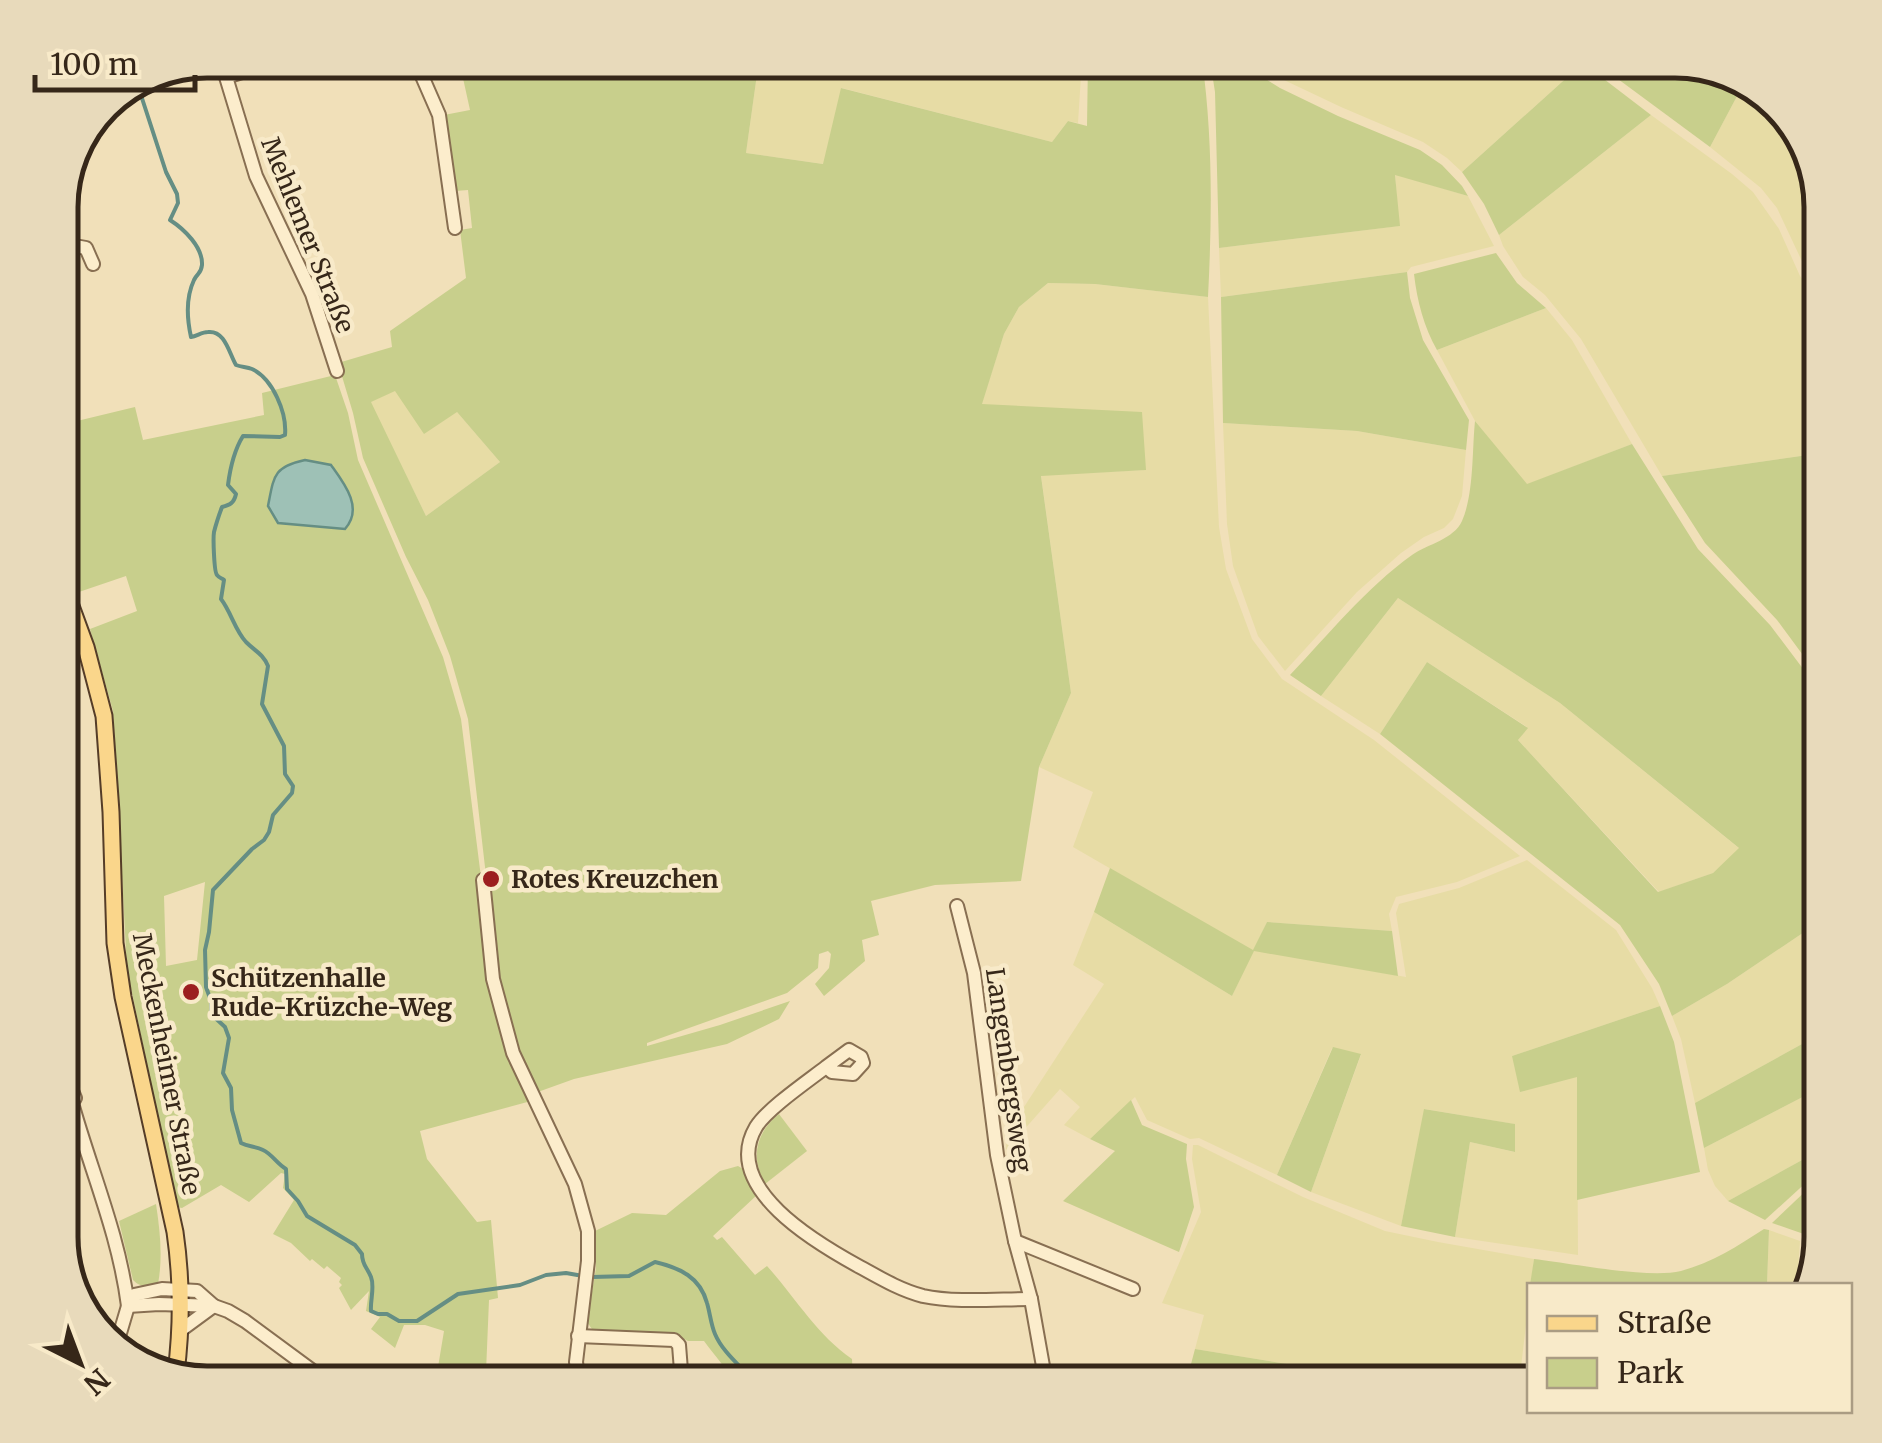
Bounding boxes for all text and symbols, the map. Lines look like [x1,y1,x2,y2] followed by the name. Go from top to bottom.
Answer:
[35,30,195,92] scale bar
[50,45,138,83] text: 100 m
[254,132,362,338] street label: Mehlemer Straße
[511,863,719,895] place label: Rotes Kreuzchen
[480,868,502,890] marker: Rotes Kreuzchen
[126,930,208,1198] street label: Meckenheimer Straße
[211,962,453,1023] place label: Schützenhalle Rude-Krüzche-Weg
[979,966,1039,1174] street label: Langenbergsweg
[180,981,202,1003] marker: Schützenhalle Rude-Krüzche-Weg
[1527,1283,1852,1413] legend
[1617,1303,1711,1341] text: Straße
[30,1313,130,1413] north arrow
[1617,1353,1684,1391] text: Park
[76,1361,117,1402] text: N

